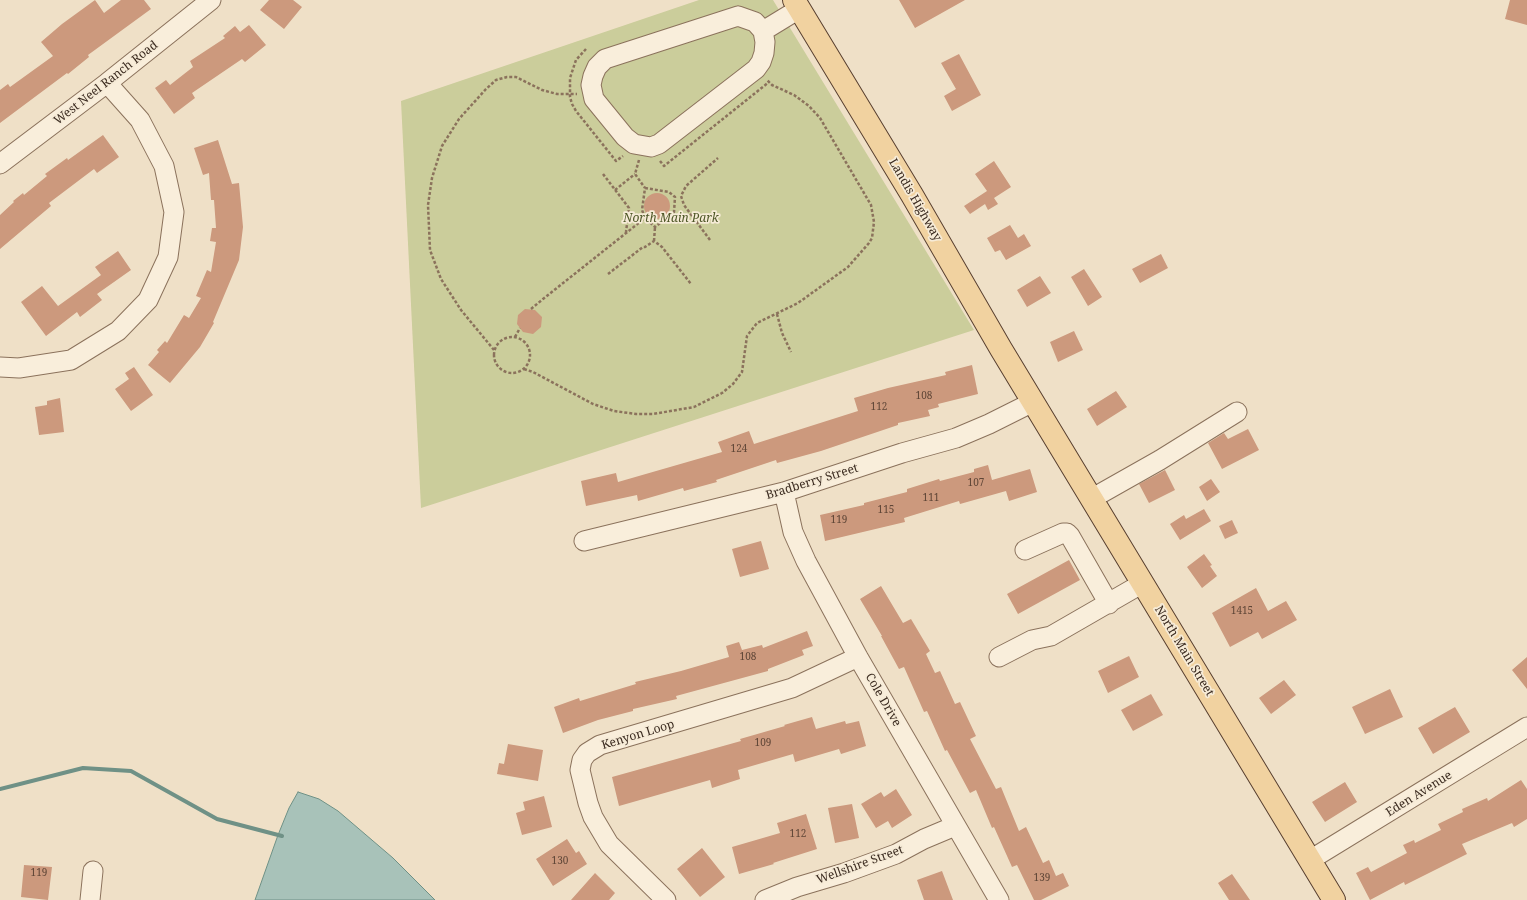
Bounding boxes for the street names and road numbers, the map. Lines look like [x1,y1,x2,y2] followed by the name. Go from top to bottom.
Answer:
[51,38,161,128] street label: West Neel Ranch Road
[886,156,944,244] street label: Landis Highway
[764,461,860,503] street label: Bradberry Street
[1151,603,1217,699] street label: North Main Street
[862,671,904,729] street label: Cole Drive
[600,717,676,753] street label: Kenyon Loop
[1383,768,1455,820] street label: Eden Avenue
[815,843,905,887] street label: Wellshire Street

